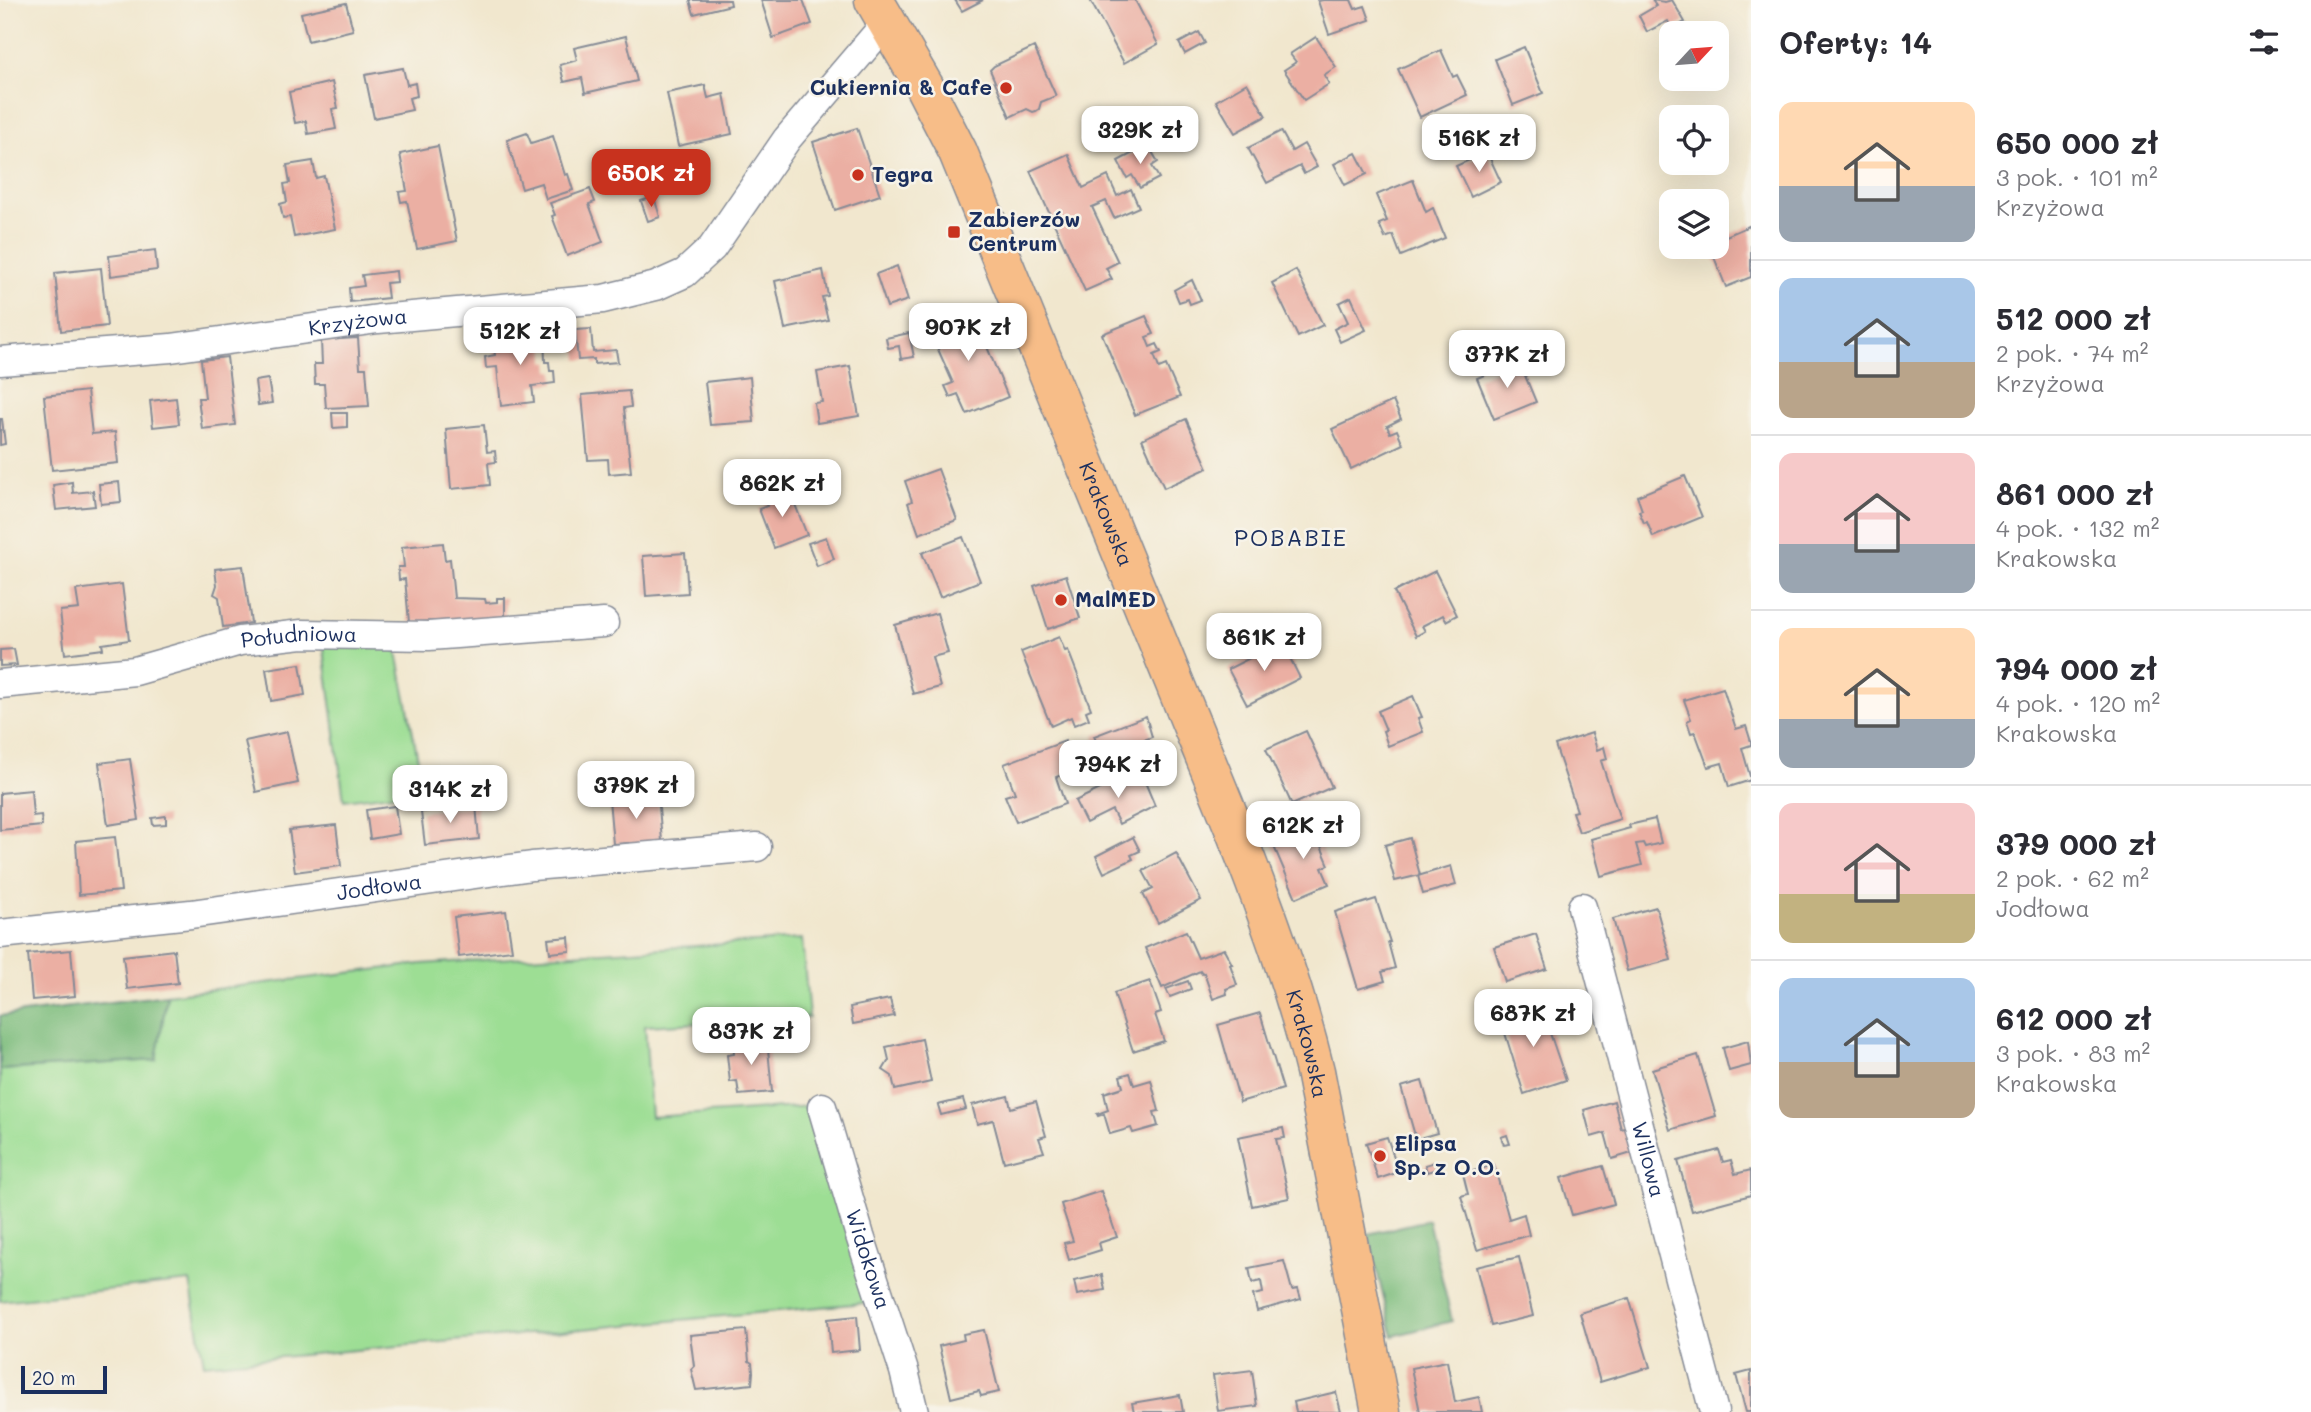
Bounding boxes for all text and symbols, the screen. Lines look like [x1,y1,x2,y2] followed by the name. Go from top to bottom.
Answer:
[1659,21,1729,91] north arrow
[1659,21,1729,259] map controls
[1779,22,1932,62] text: Oferty: 14
[2245,23,2283,61] icon: filters
[810,73,992,100] place label: Cukiernia & Cafe
[998,80,1014,96] marker: Cukiernia & Cafe
[1659,105,1729,175] button: locate
[1075,106,1205,166] pin: 329K zł
[1097,114,1183,144] text: 329K zł
[1414,114,1544,174] pin: 516K zł
[1438,122,1520,152] text: 516K zł
[1996,122,2158,162] text: 650 000 zł
[1835,130,1919,214] icon: home
[586,150,716,209] pin: 650K zł
[608,157,694,187] text: 650K zł
[872,160,933,187] place label: Tegra
[1996,162,2158,192] text: 3 pok. · 101 m²
[850,167,866,183] marker: Tegra
[1659,189,1729,259] button: layers
[1996,192,2105,222] text: Krzyżowa
[968,205,1081,256] place label: Zabierzów Centrum
[946,224,962,240] marker: Zabierzów Centrum
[1996,298,2151,338] text: 512 000 zł
[306,301,408,341] street label: Krzyżowa
[903,304,1033,363] pin: 907K zł
[1835,306,1919,390] icon: home
[455,308,585,367] pin: 512K zł
[925,311,1011,341] text: 907K zł
[479,315,561,345] text: 512K zł
[1442,330,1572,390] pin: 377K zł
[1465,338,1549,368] text: 377K zł
[1996,338,2148,368] text: 2 pok. · 74 m²
[1996,368,2105,398] text: Krzyżowa
[1074,457,1141,570] street label: Krakowska
[717,460,847,519] pin: 862K zł
[739,467,825,497] text: 862K zł
[1996,473,2153,513] text: 861 000 zł
[1835,481,1919,565] icon: home
[1996,513,2159,543] text: 4 pok. · 132 m²
[1234,522,1348,552] district label: POBABIE
[1996,543,2117,573] text: Krakowska
[1075,585,1156,612] place label: MalMED
[1053,592,1069,608] marker: MalMED
[1199,614,1329,673] pin: 861K zł
[239,619,357,653] street label: Południowa
[1222,621,1306,651] text: 861K zł
[1996,648,2157,688] text: 794 000 zł
[1835,656,1919,740] icon: home
[1996,688,2160,718] text: 4 pok. · 120 m²
[1996,718,2117,748] text: Krakowska
[1053,740,1183,800] pin: 794K zł
[1075,748,1161,778] text: 794K zł
[571,762,701,821] pin: 379K zł
[385,766,515,825] pin: 314K zł
[593,769,679,799] text: 379K zł
[408,773,492,803] text: 314K zł
[1238,802,1368,861] pin: 612K zł
[1262,809,1344,839] text: 612K zł
[1996,823,2156,863] text: 379 000 zł
[1835,831,1919,915] icon: home
[1996,863,2149,893] text: 2 pok. · 62 m²
[335,867,423,905] street label: Jodłowa
[1996,893,2090,923] text: Jodłowa
[1281,986,1335,1100] street label: Krakowska
[1468,990,1598,1049] pin: 687K zł
[1490,997,1576,1027] text: 687K zł
[1996,998,2151,1038] text: 612 000 zł
[1835,1006,1919,1090] icon: home
[686,1007,816,1067] pin: 837K zł
[708,1015,794,1045] text: 837K zł
[1996,1038,2150,1068] text: 3 pok. · 83 m²
[1996,1068,2117,1098] text: Krakowska
[1627,1118,1672,1200] street label: Willowa
[1394,1129,1501,1180] place label: Elipsa Sp. z O.O.
[1372,1148,1388,1164] marker: Elipsa Sp. z O.O.
[841,1206,898,1312] street label: Widokowa
[21,1363,107,1395] scale bar
[32,1365,76,1390] text: 20 m

